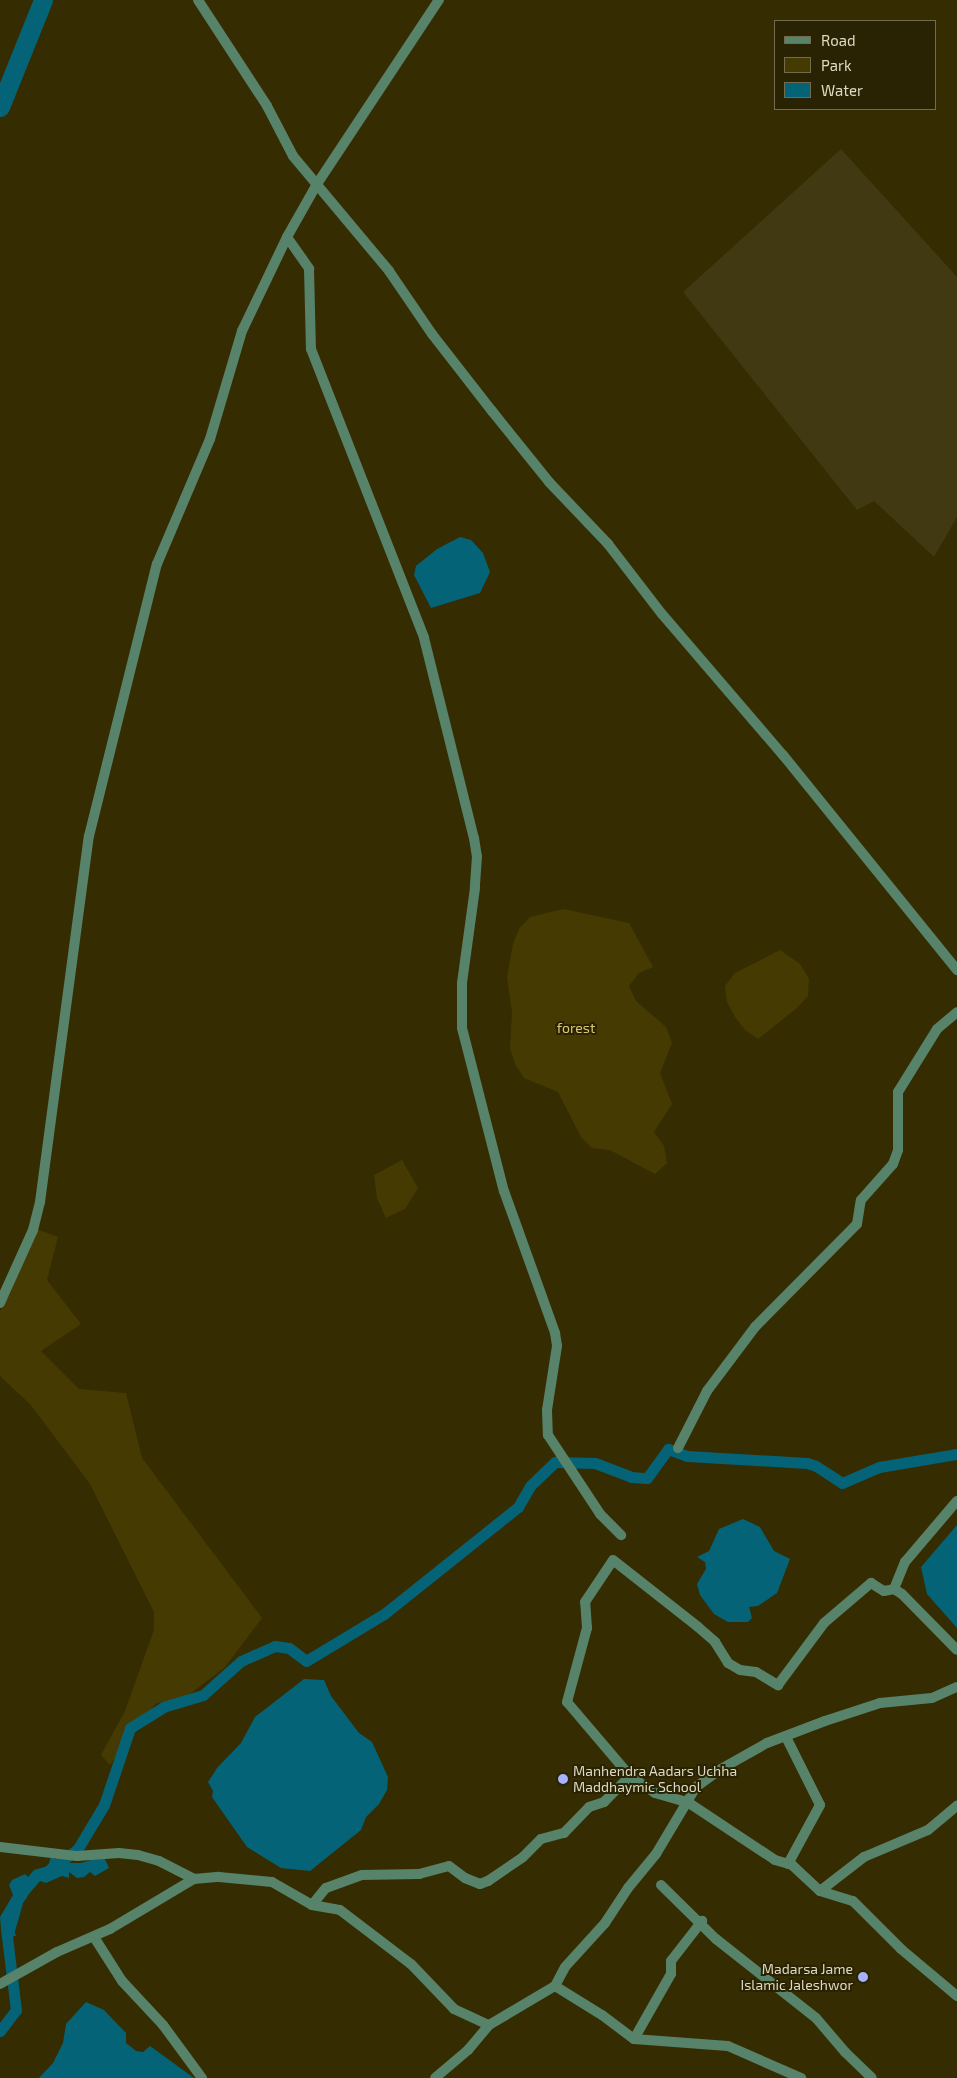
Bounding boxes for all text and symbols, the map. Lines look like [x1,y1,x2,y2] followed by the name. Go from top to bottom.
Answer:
[774,20,937,110] legend
[821,31,856,49] text: Road
[821,56,852,74] text: Park
[821,81,863,99] text: Water
[557,1020,595,1036] park label: forest
[573,1763,737,1795] place label: Manhendra Aadars Uchha Maddhaymic School
[557,1773,569,1785] marker: Manhendra Aadars Uchha Maddhaymic School
[740,1961,853,1994] place label: Madarsa Jame Islamic Jaleshwor
[857,1971,869,1983] marker: Madarsa Jame Islamic Jaleshwor

